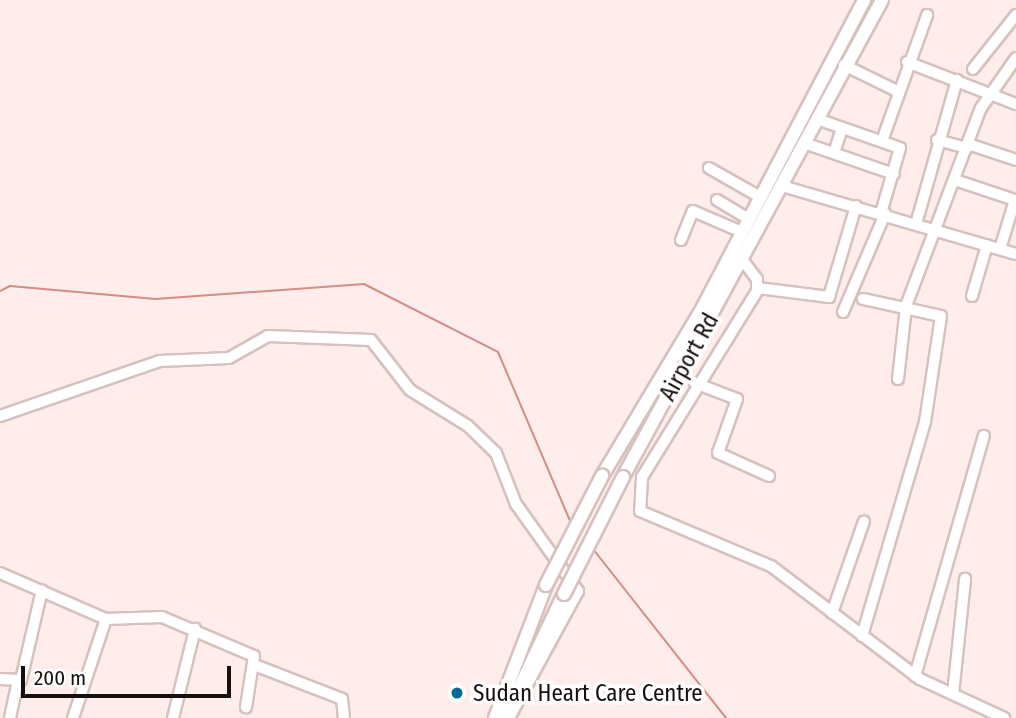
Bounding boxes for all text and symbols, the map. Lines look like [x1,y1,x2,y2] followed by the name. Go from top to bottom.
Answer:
[654,308,724,406] street label: Airport Rd
[24,652,234,696] scale bar
[34,665,86,691] text: 200 m
[473,679,703,707] place label: Sudan Heart Care Centre
[447,683,467,703] marker: Sudan Heart Care Centre

